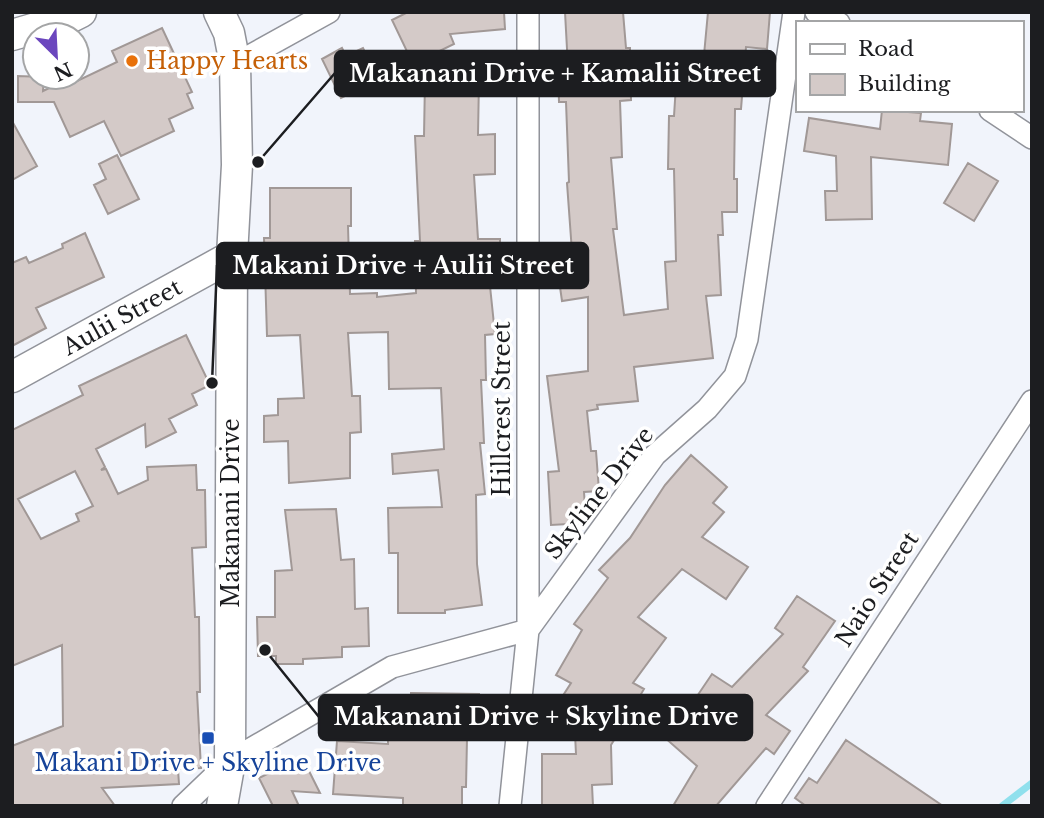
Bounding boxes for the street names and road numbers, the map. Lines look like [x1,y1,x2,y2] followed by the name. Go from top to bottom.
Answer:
[57,273,187,362] street label: Aulii Street
[488,321,516,497] street label: Hillcrest Street
[217,418,245,608] street label: Makanani Drive
[539,421,659,565] street label: Skyline Drive
[829,526,925,652] street label: Naio Street

